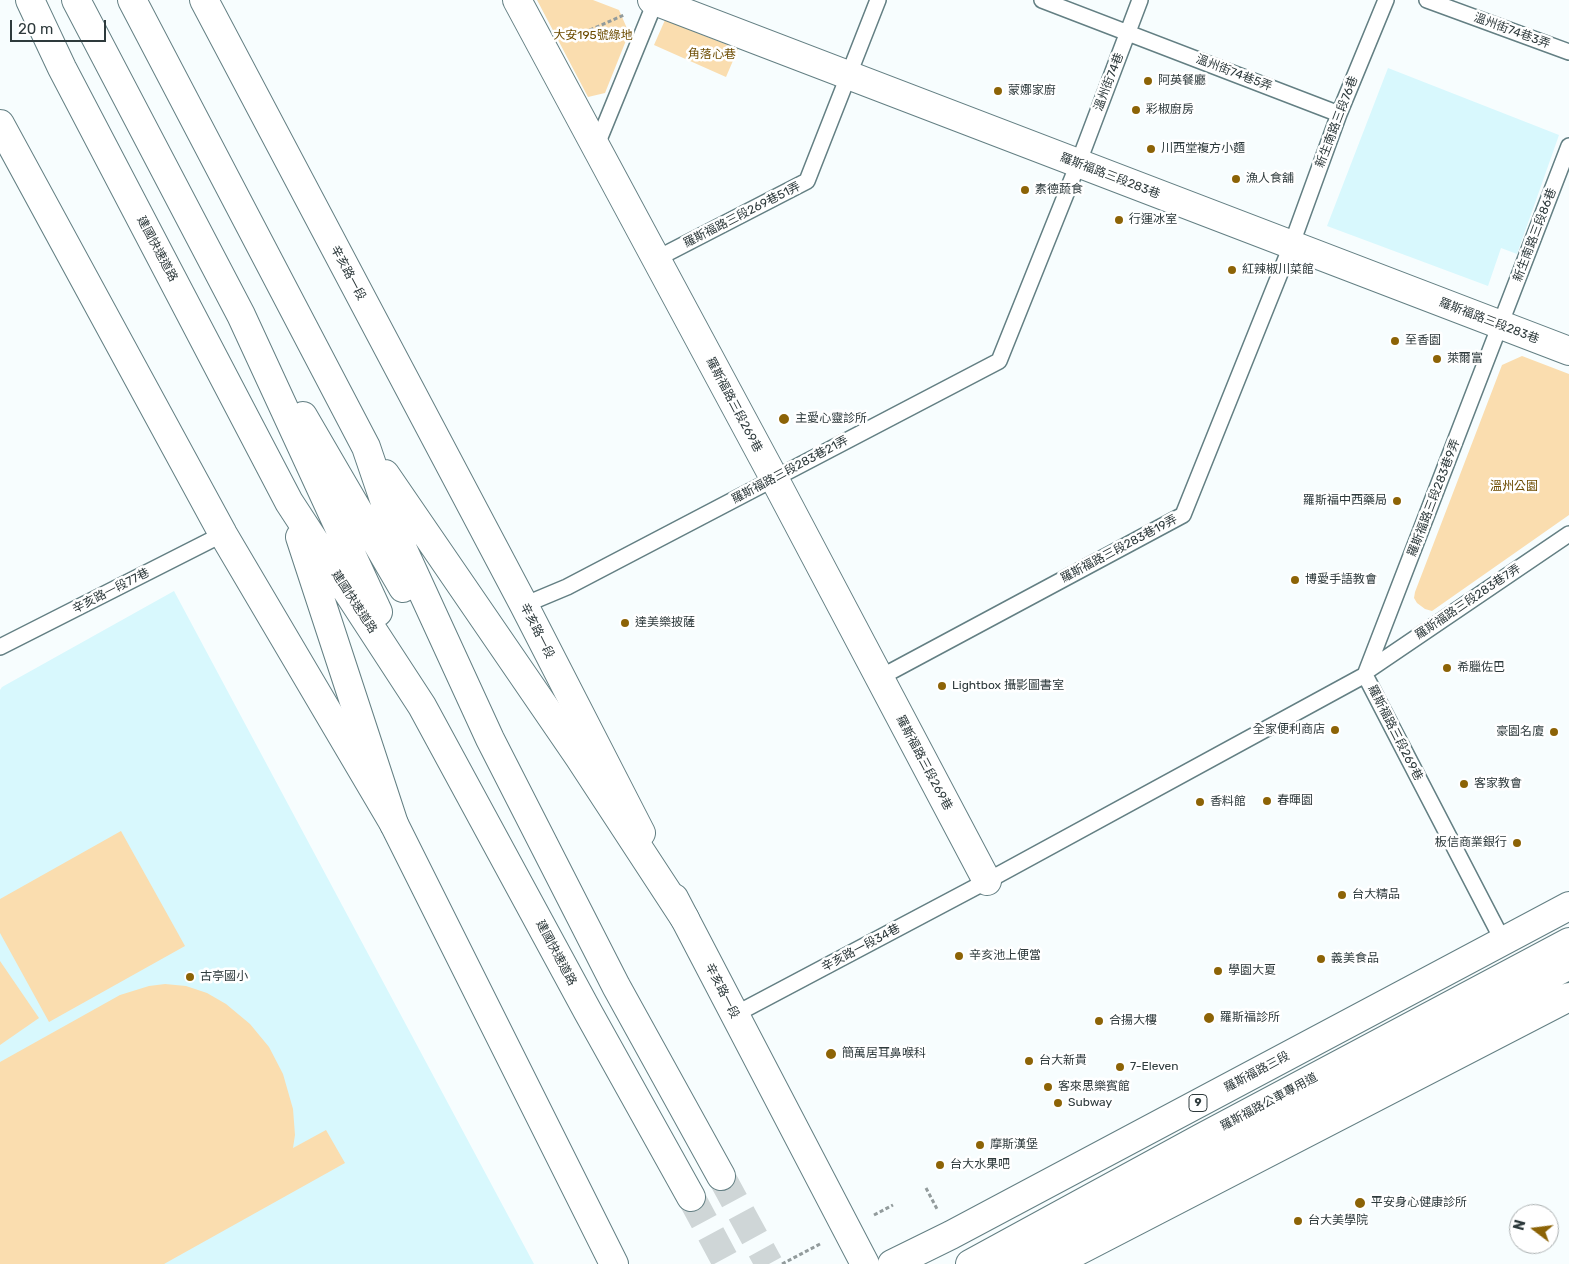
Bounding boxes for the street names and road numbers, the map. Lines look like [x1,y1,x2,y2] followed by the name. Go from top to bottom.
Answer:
[1472,10,1552,52] street label: 溫州街74巷3弄
[1091,51,1127,113] street label: 溫州街74巷
[1194,52,1274,94] street label: 溫州街74巷5弄
[1313,74,1361,170] street label: 新生南路三段76巷
[1058,150,1162,202] street label: 羅斯福路三段283巷
[681,179,803,251] street label: 羅斯福路三段269巷51弄
[1511,186,1559,284] street label: 新生南路三段86巷
[134,214,180,284] street label: 建國快速道路
[328,243,368,303] street label: 辛亥路一段
[1437,295,1541,347] street label: 羅斯福路三段283巷
[703,355,765,455] street label: 羅斯福路三段269巷
[729,433,851,507] street label: 羅斯福路三段283巷21弄
[1405,437,1463,559] street label: 羅斯福路三段283巷9弄
[1058,512,1180,586] street label: 羅斯福路三段283巷19弄
[1413,561,1523,643] street label: 羅斯福路三段283巷7弄
[70,565,152,617] street label: 辛亥路一段77巷
[328,568,380,636] street label: 建國快速道路
[517,601,557,661] street label: 辛亥路一段
[1365,683,1425,783] street label: 羅斯福路三段269巷
[893,713,955,813] street label: 羅斯福路三段269巷
[533,918,579,988] street label: 建國快速道路
[819,921,903,975] street label: 辛亥路一段34巷
[702,961,742,1021] street label: 辛亥路一段
[1222,1049,1292,1095] street label: 羅斯福路三段
[1218,1070,1320,1134] street label: 羅斯福路公車專用道
[1189,1094,1207,1112] road number: 9

